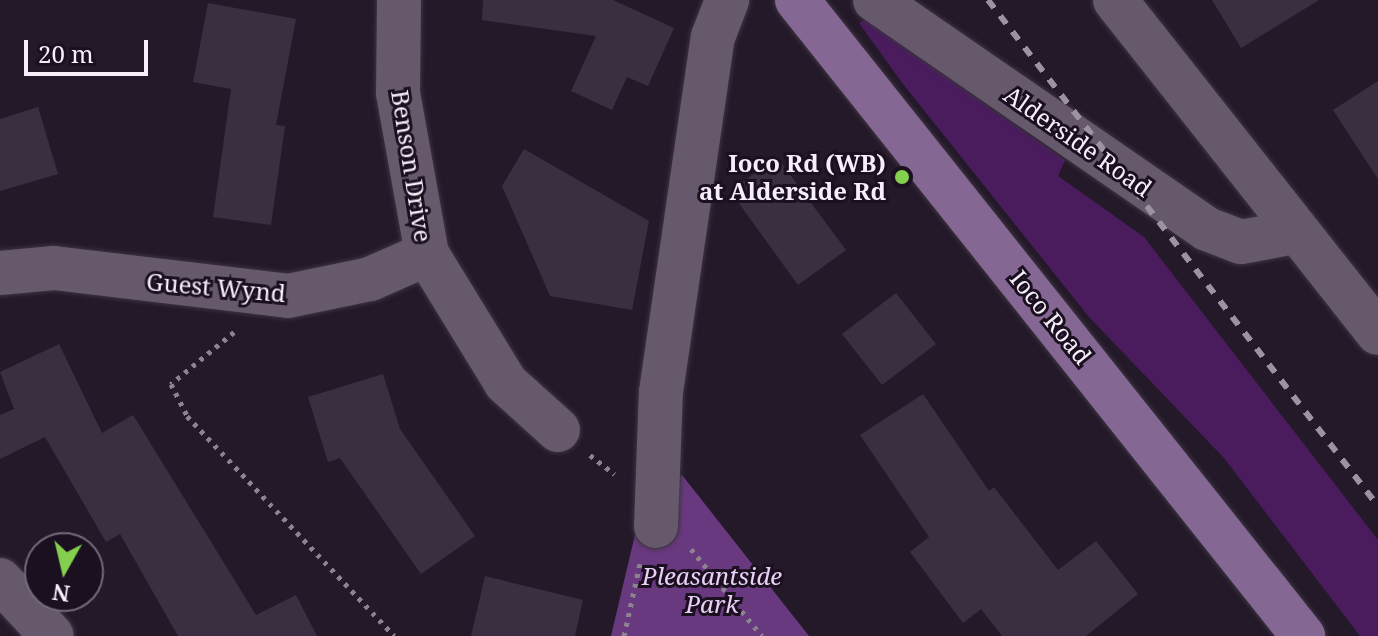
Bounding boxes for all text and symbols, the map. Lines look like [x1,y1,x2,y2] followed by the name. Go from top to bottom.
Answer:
[28,24,152,74] scale bar
[38,37,94,70] text: 20 m
[999,79,1157,203] street label: Alderside Road
[386,88,438,244] street label: Benson Drive
[699,149,886,205] place label: Ioco Rd (WB) at Alderside Rd
[893,168,911,186] marker: Ioco Rd (WB) at Alderside Rd
[1004,264,1098,370] street label: Ioco Road
[145,267,287,307] street label: Guest Wynd
[24,532,104,612] north arrow
[642,562,782,618] park label: Pleasantside Park
[50,578,72,610] text: N

